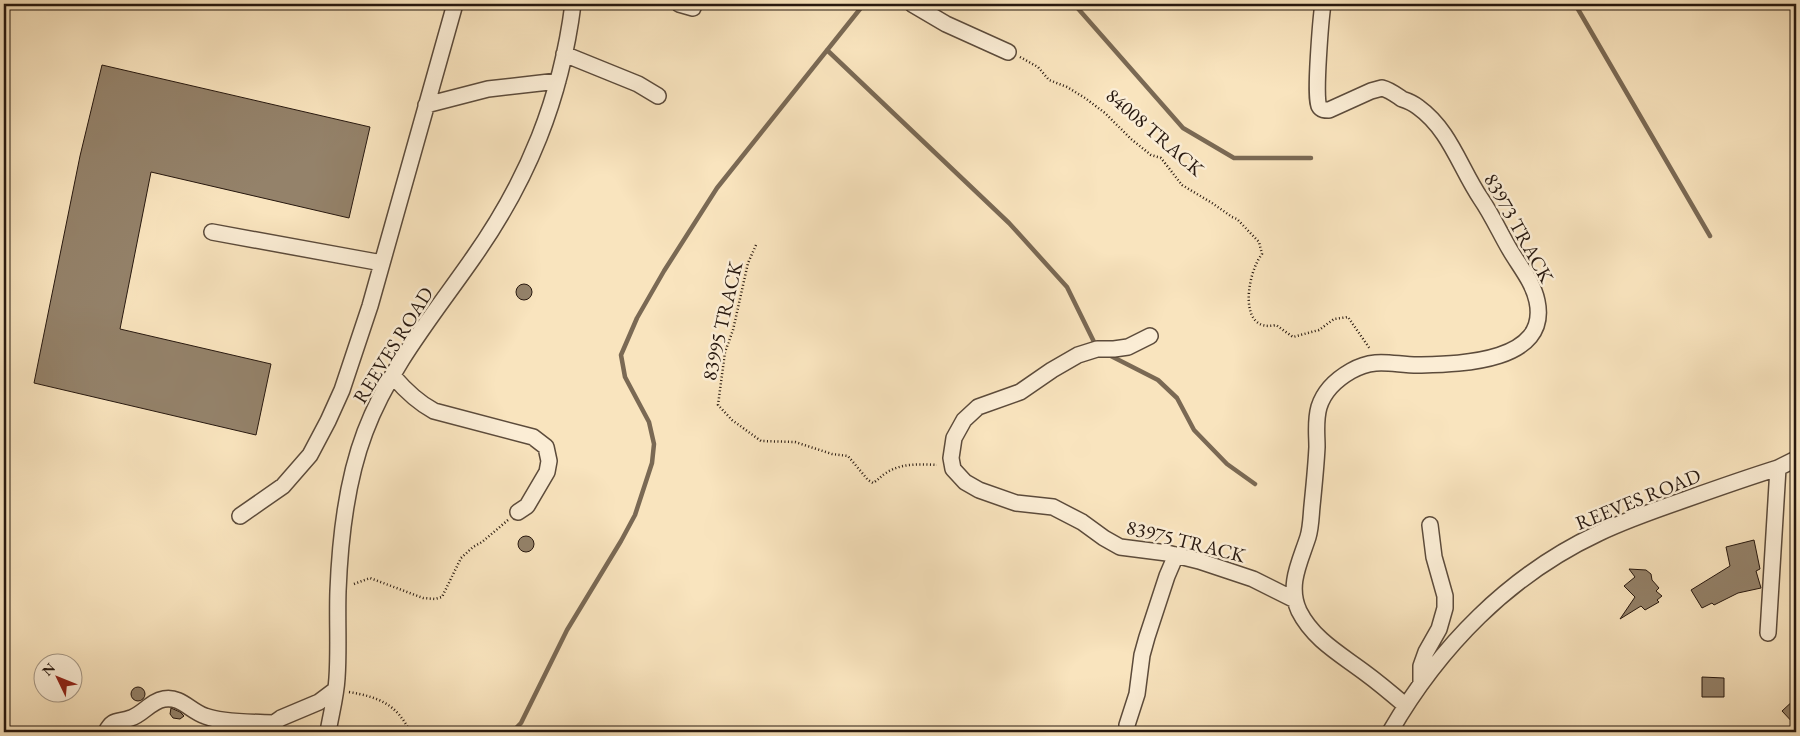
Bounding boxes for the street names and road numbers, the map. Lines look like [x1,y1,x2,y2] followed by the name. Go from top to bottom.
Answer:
[1101,82,1210,182] street label: 84008 TRACK
[1478,169,1560,288] street label: 83973 TRACK
[696,259,748,383] street label: 83995 TRACK
[347,282,439,408] street label: REEVES ROAD
[1572,462,1704,536] street label: REEVES ROAD
[1124,514,1248,568] street label: 83975 TRACK

